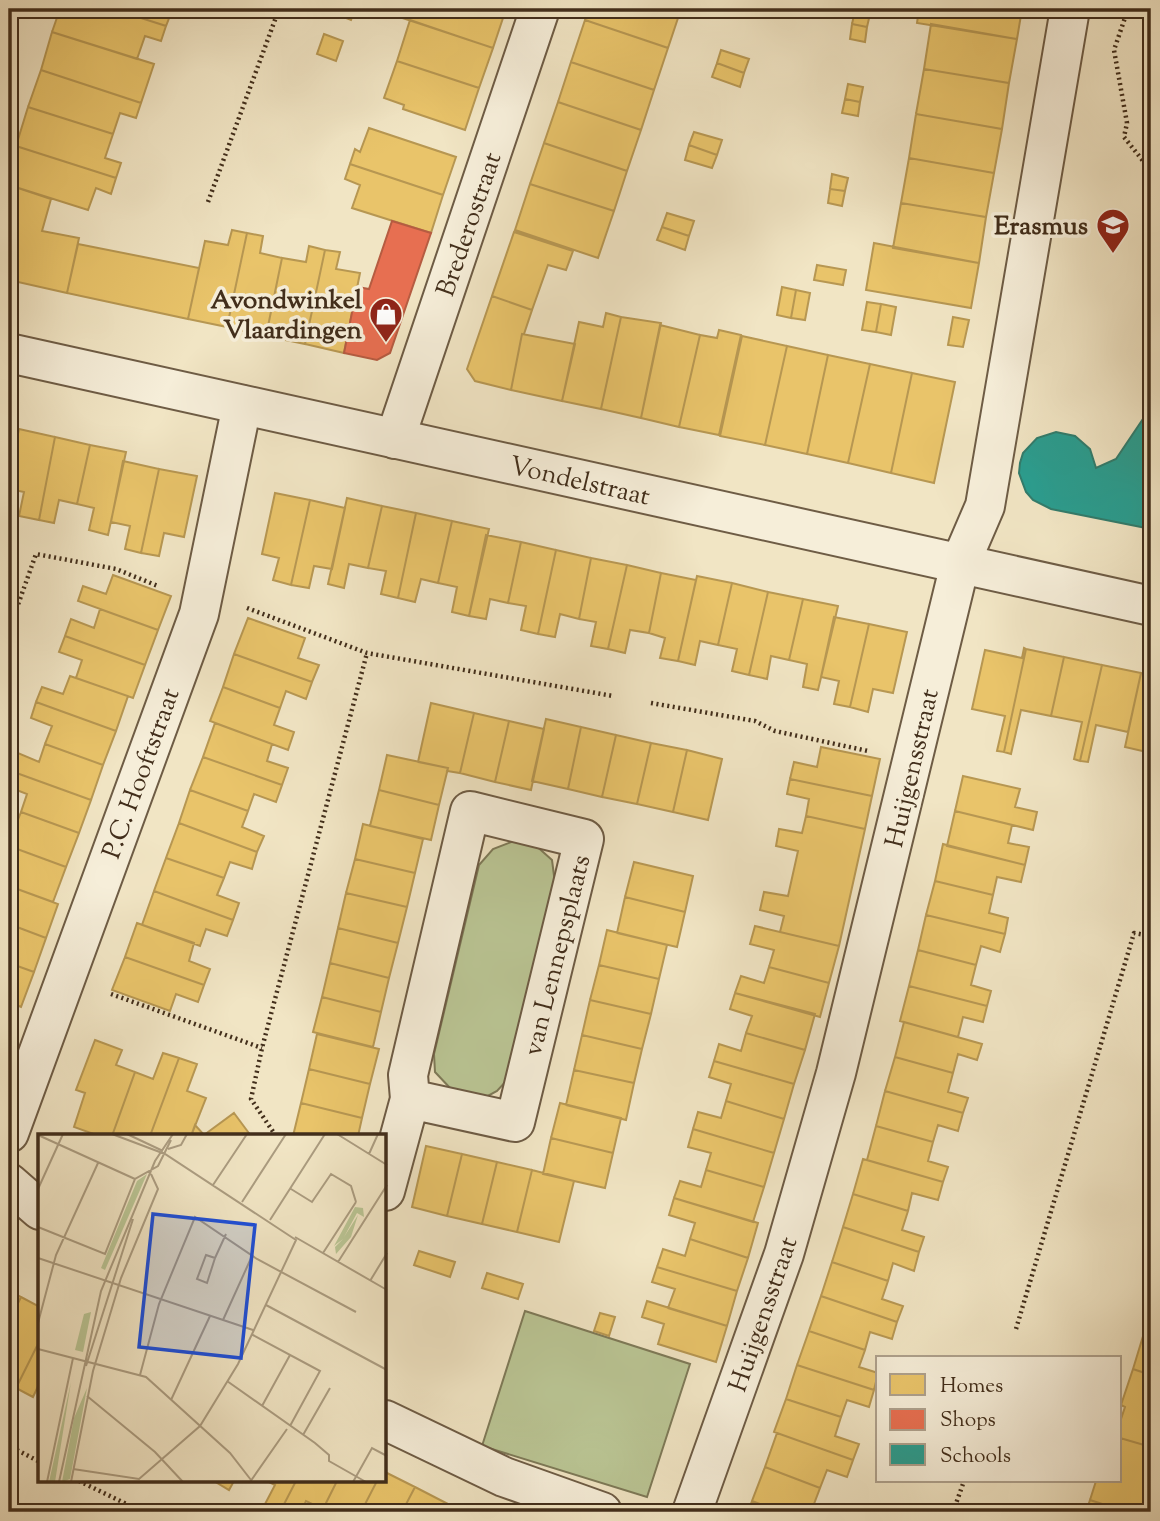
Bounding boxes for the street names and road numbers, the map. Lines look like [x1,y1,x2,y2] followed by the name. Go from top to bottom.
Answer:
[428,148,512,302] street label: Brederostraat
[506,448,653,517] street label: Vondelstraat
[94,683,190,864] street label: P.C. Hooftstraat
[877,685,950,852] street label: Huijgensstraat
[516,851,601,1060] street label: van Lennepsplaats
[721,1232,808,1397] street label: Huijgensstraat

